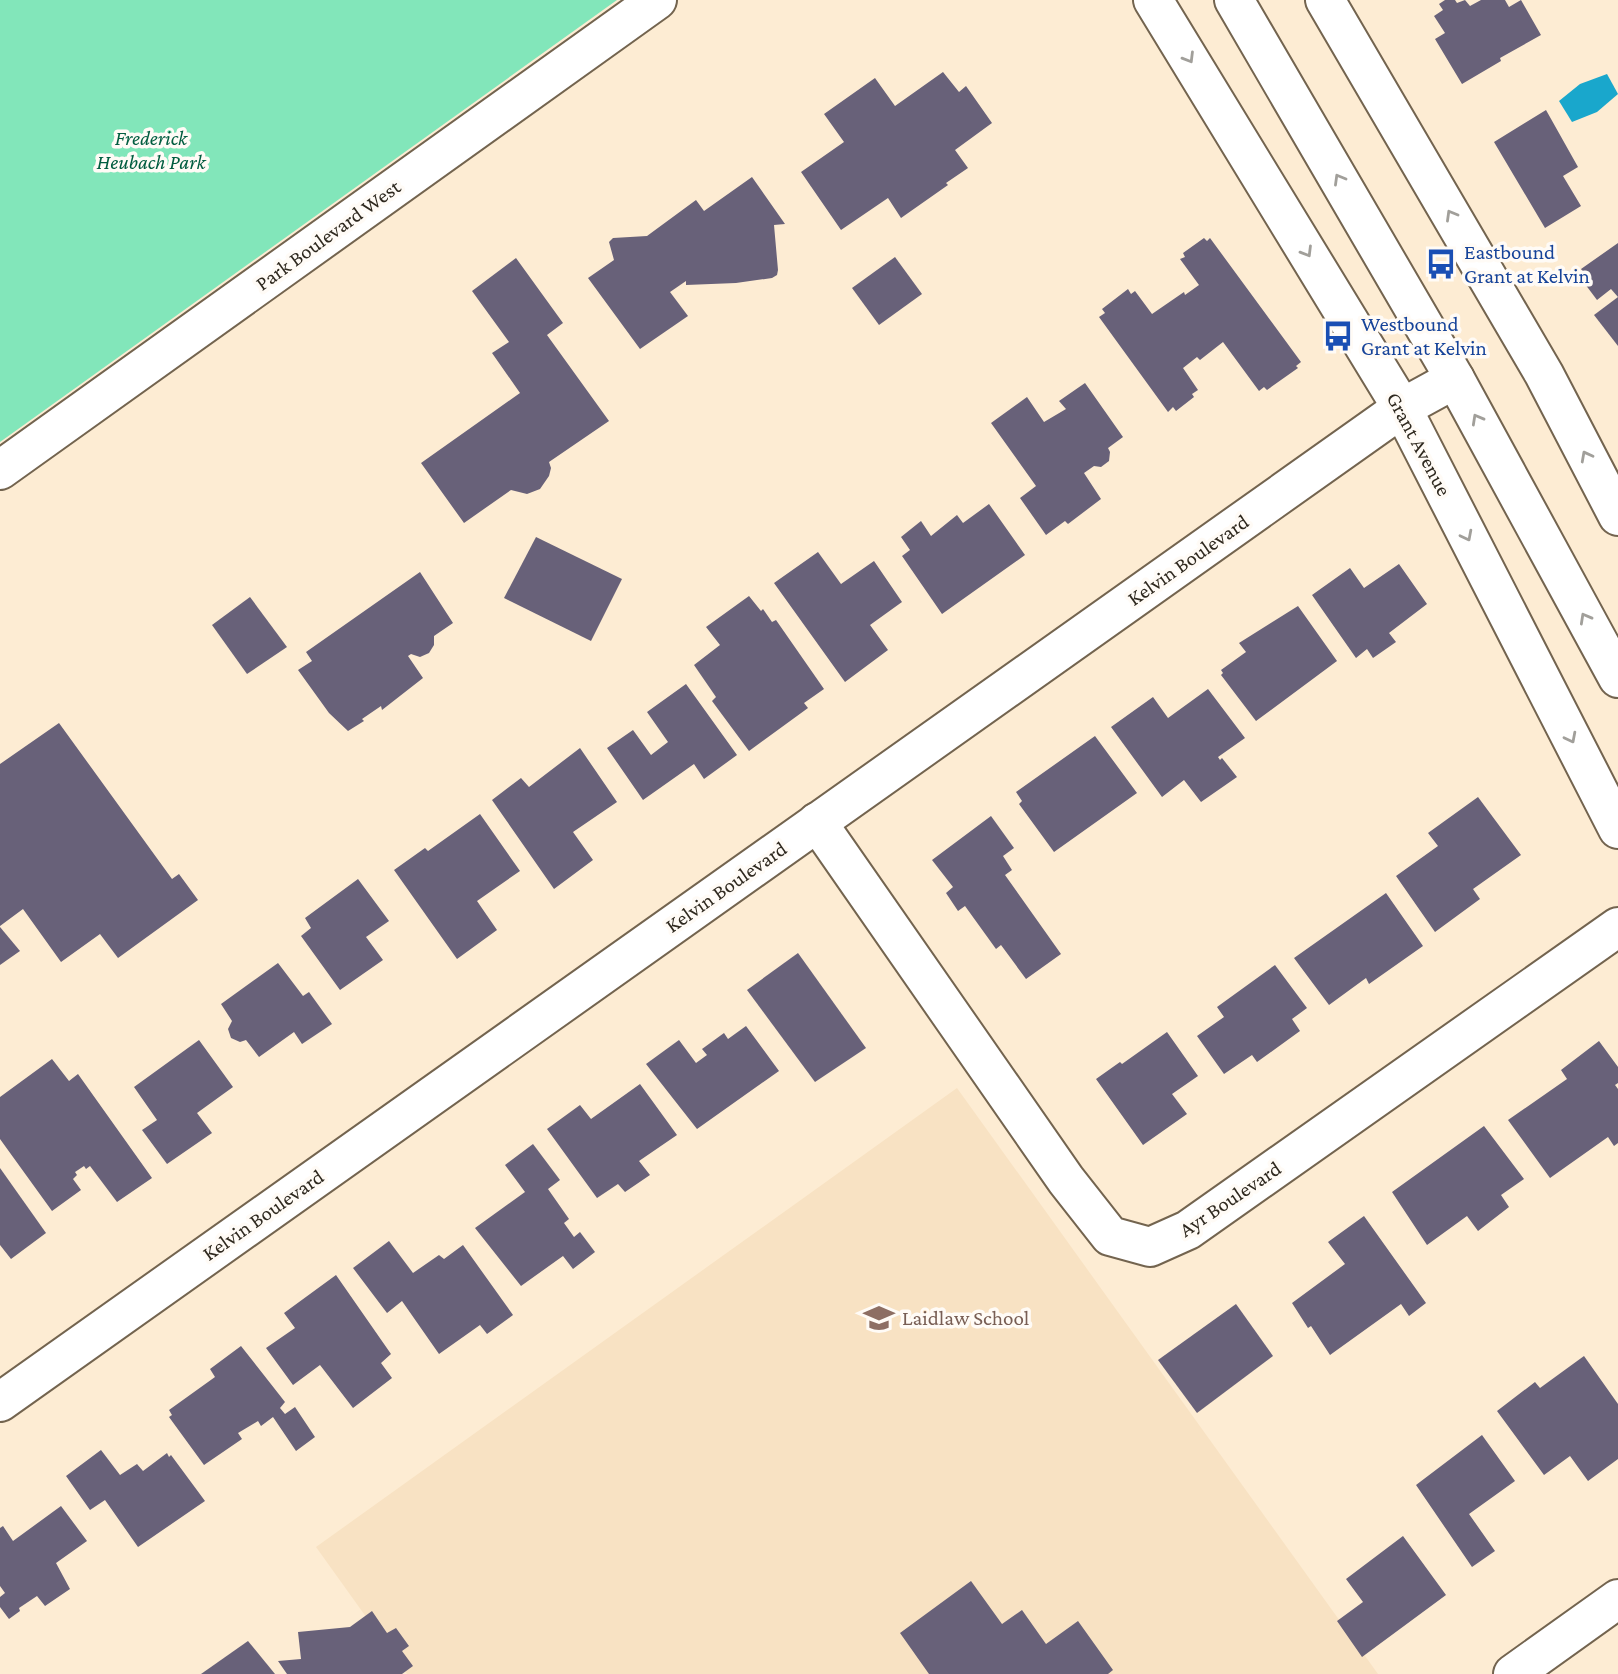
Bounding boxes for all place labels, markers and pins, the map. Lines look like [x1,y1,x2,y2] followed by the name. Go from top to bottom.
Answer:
[1464,240,1590,288] place label: Eastbound Grant at Kelvin
[1424,247,1458,281] bus stop icon: Eastbound Grant at Kelvin
[1361,312,1487,360] place label: Westbound Grant at Kelvin
[1321,319,1355,353] bus stop icon: Westbound Grant at Kelvin
[862,1301,896,1335] school or university icon: Laidlaw School
[902,1306,1029,1330] place label: Laidlaw School

